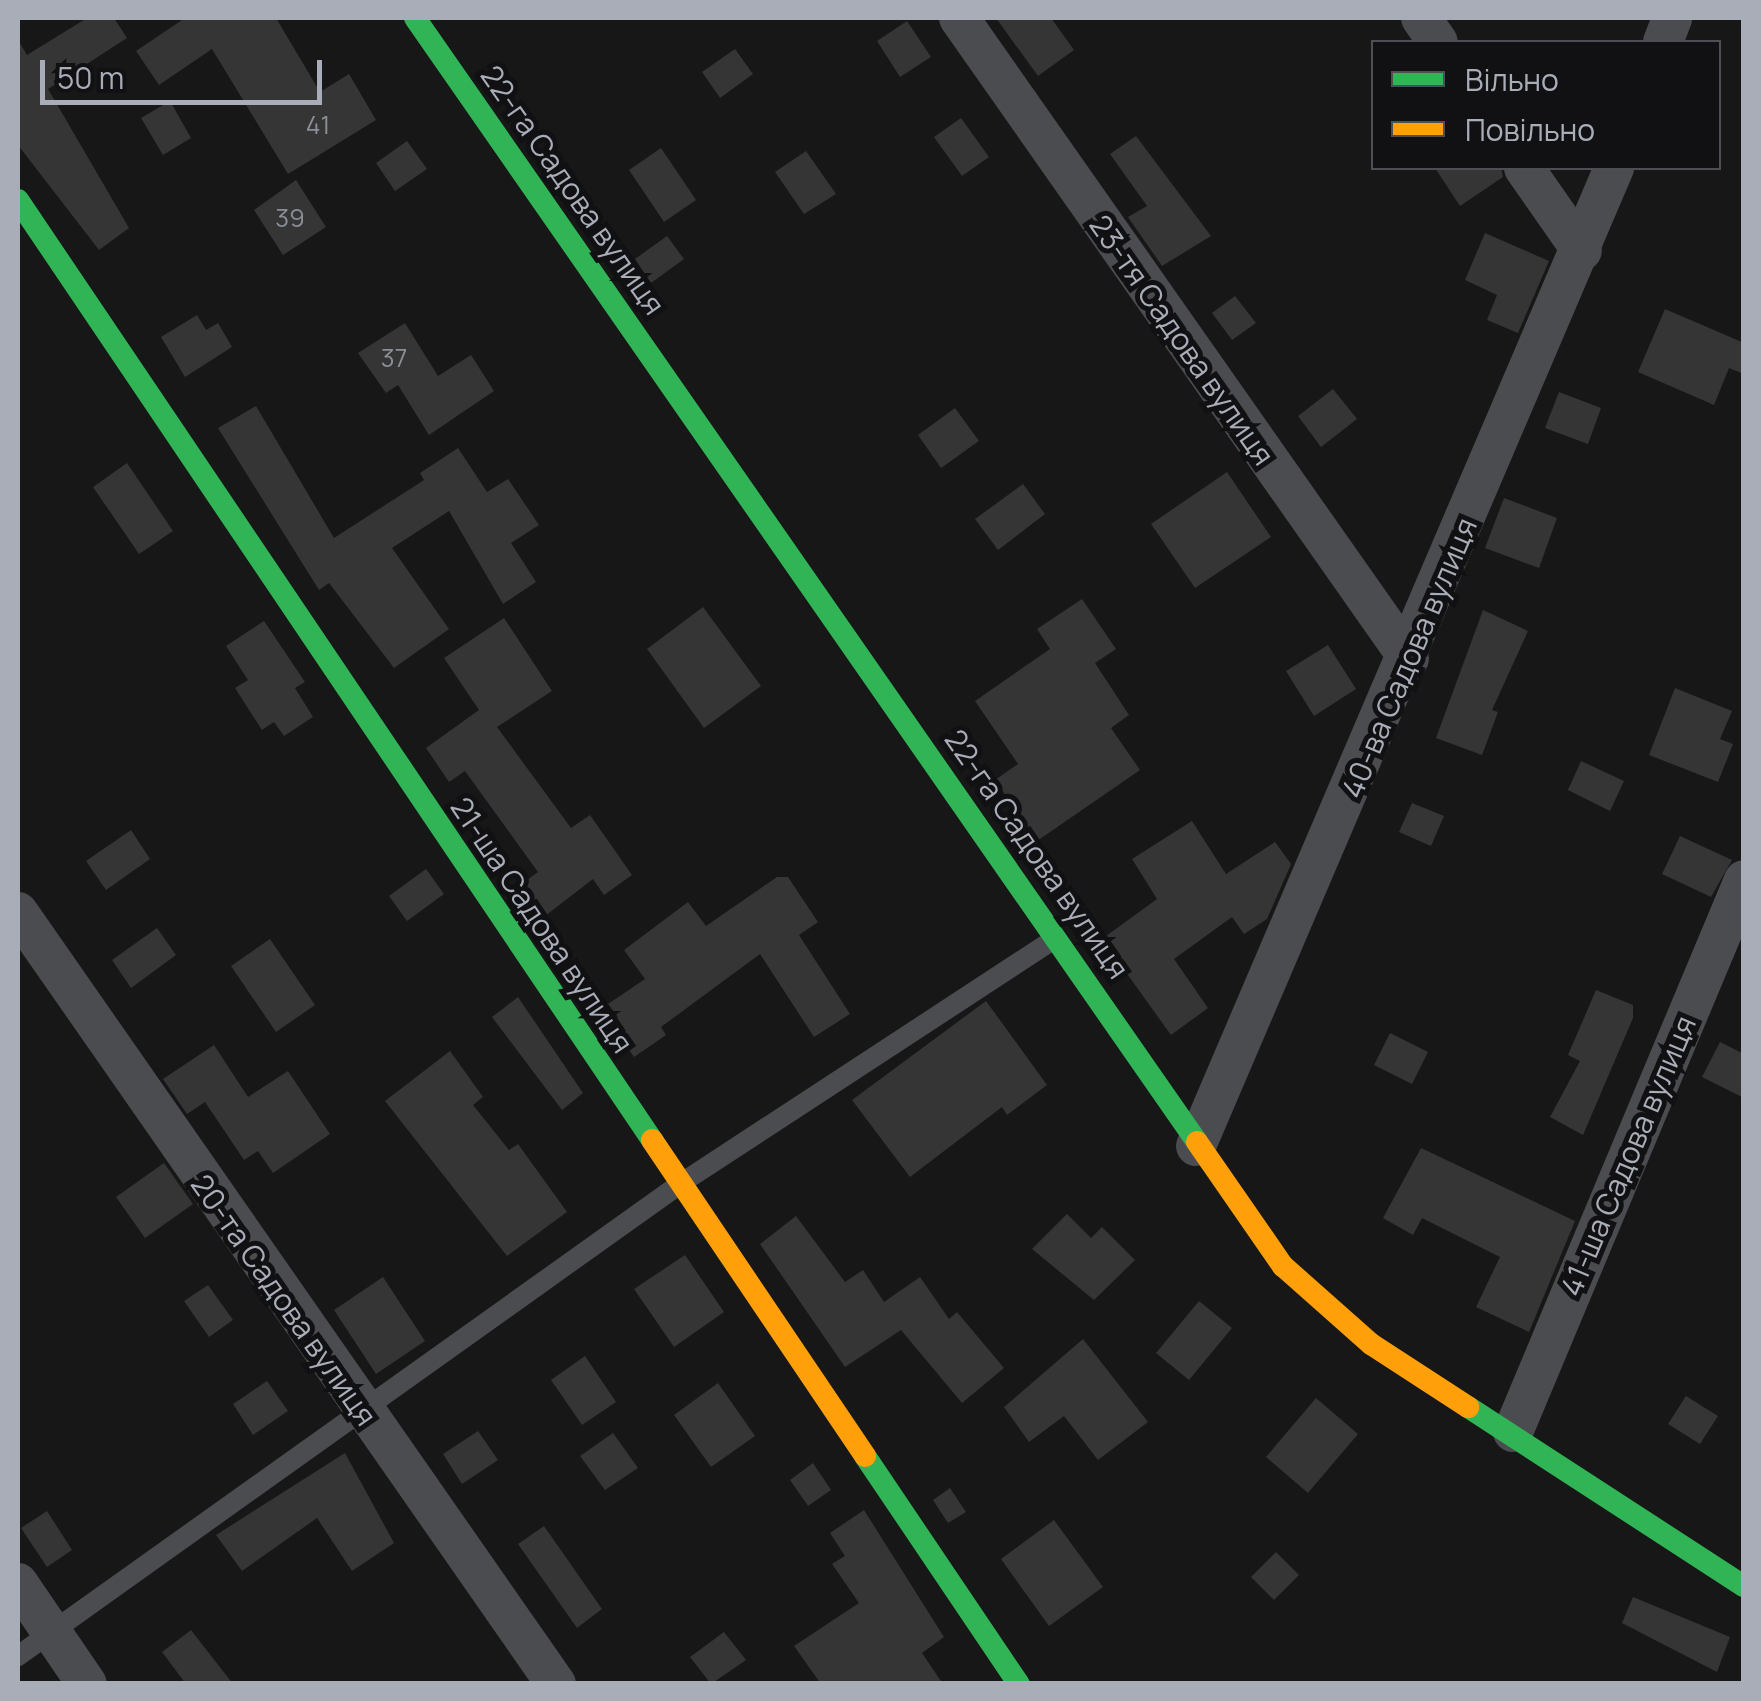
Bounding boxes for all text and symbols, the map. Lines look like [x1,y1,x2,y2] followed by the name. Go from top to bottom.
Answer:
[45,40,328,102] scale bar
[1371,40,1721,170] legend
[57,57,124,98] text: 50 m
[473,58,673,322] street label: 22-га Садова вулиця
[1465,59,1559,100] text: Вільно
[1465,109,1595,150] text: Повільно
[306,110,330,140] house number: 41
[275,203,305,233] house number: 39
[1082,208,1282,472] street label: 23-тя Садова вулиця
[381,343,407,373] house number: 37
[1334,513,1484,803] street label: 40-ва Садова вулиця
[937,722,1137,986] street label: 22-га Садова вулиця
[443,791,641,1059] street label: 21-ша Садова вулиця
[1553,1011,1703,1301] street label: 41-ша Садова вулиця
[184,1167,384,1433] street label: 20-та Садова вулиця

